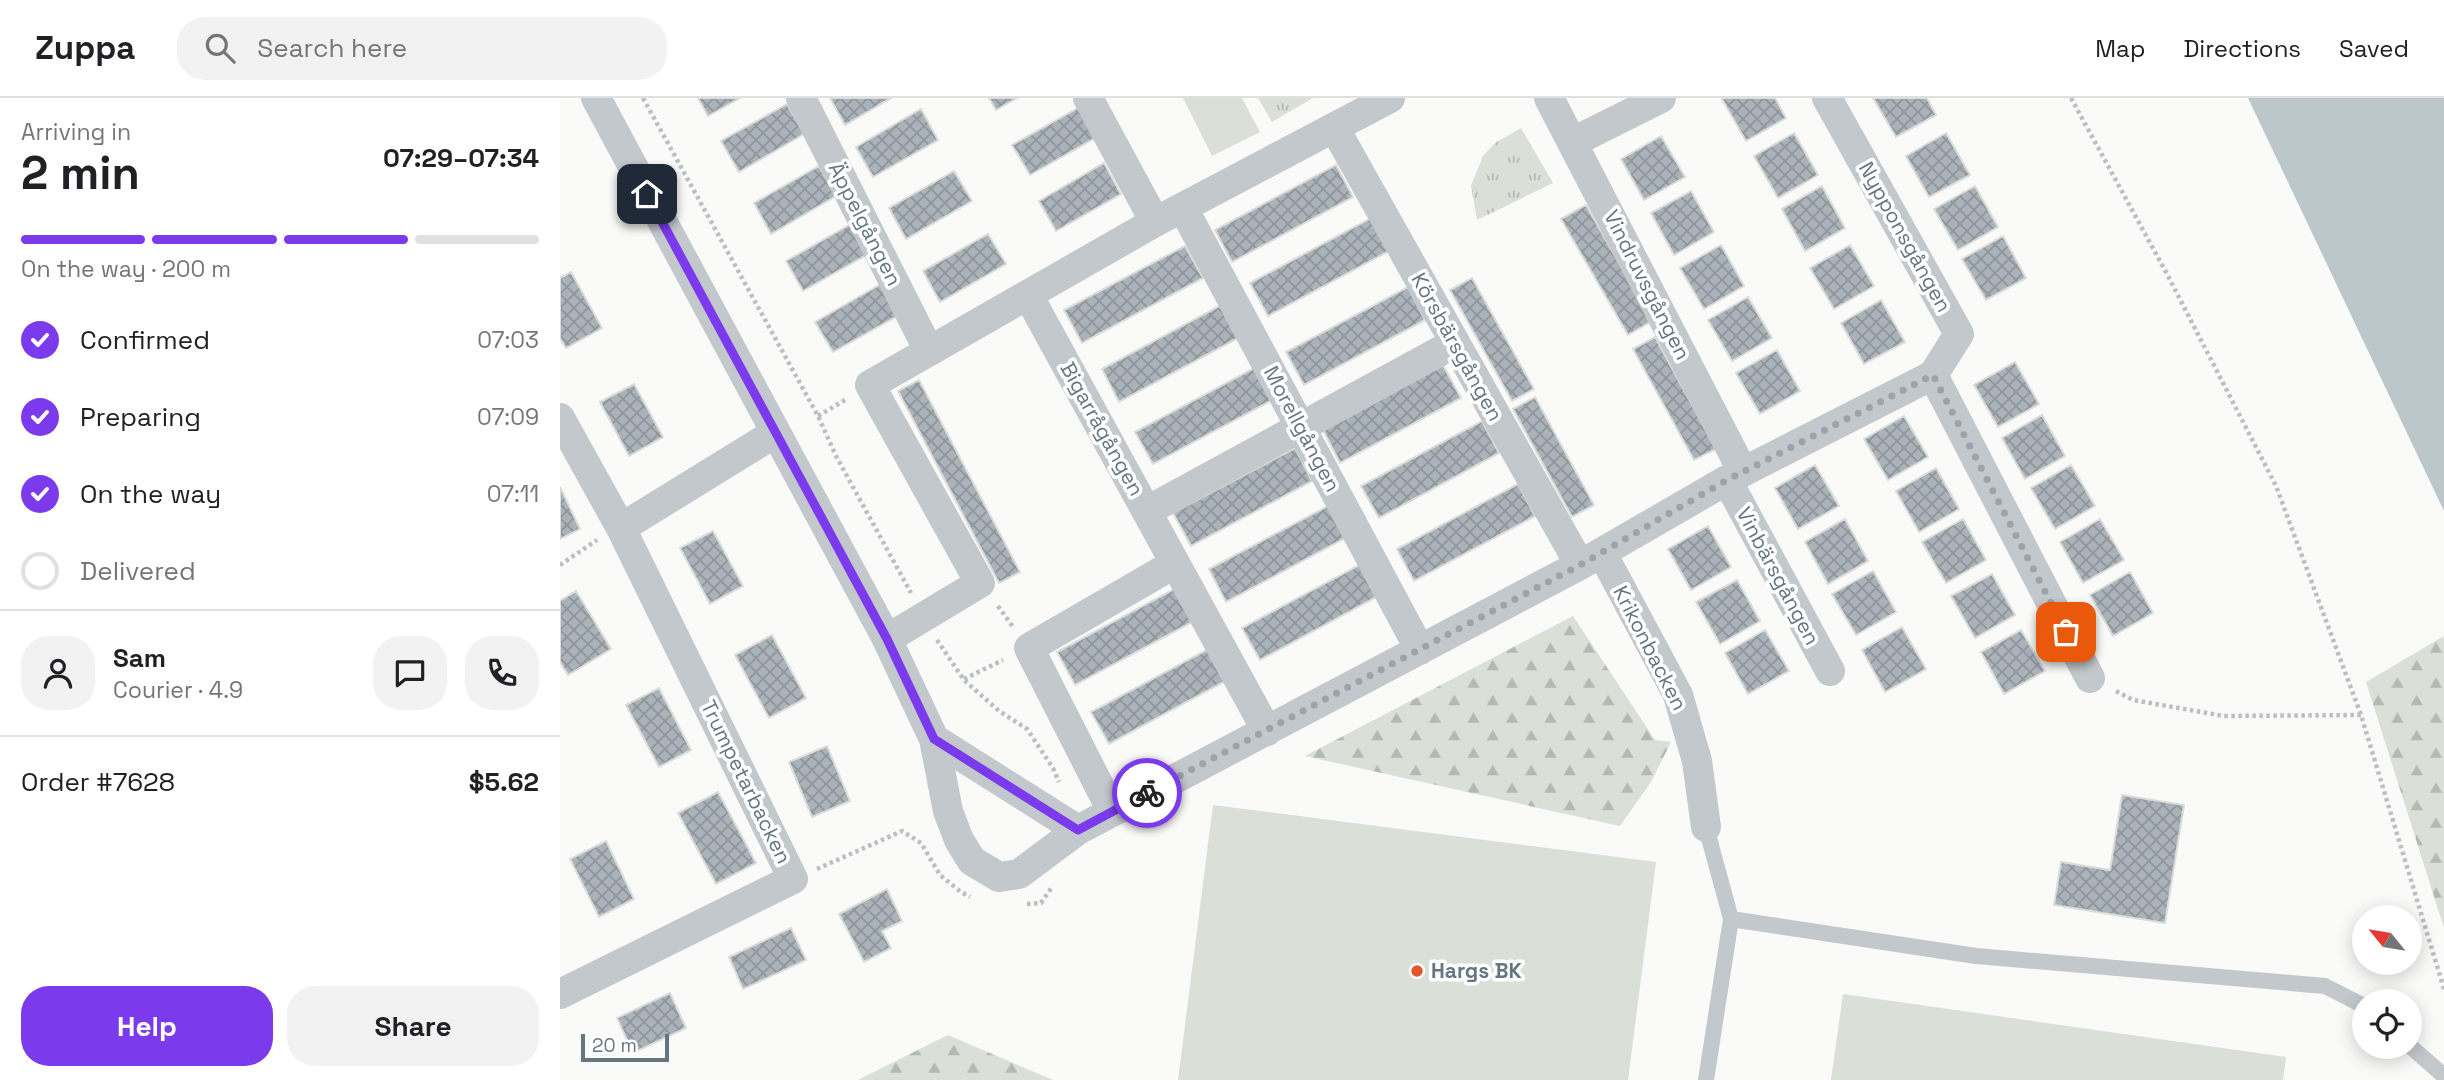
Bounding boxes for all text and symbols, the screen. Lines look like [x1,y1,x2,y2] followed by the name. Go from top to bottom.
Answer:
[177,17,667,80] search box
[35,27,135,69] text: Zuppa
[201,29,239,67] icon: search
[257,31,407,65] text: Search here
[2095,33,2145,64] text: Map
[2183,33,2301,64] text: Directions
[2339,33,2409,64] text: Saved
[21,117,131,147] text: Arriving in
[383,141,539,175] text: 07:29–07:34
[21,144,140,202] text: 2 min
[823,157,908,290] street label: Äppelgången
[1853,157,1958,317] street label: Nypponsgången
[617,164,677,224] pin
[628,175,666,213] icon: home
[1598,205,1697,364] street label: Vindruvsgången
[21,254,231,284] text: On the way · 200 m
[1405,268,1509,426] street label: Körsbärsgången
[21,321,59,359] icon: check
[80,323,210,357] text: Confirmed
[477,325,539,355] text: 07:03
[1054,357,1150,500] street label: Bigarrågången
[1258,361,1347,496] street label: Morellgången
[21,398,59,436] icon: check
[80,400,201,434] text: Preparing
[477,402,539,432] text: 07:09
[21,475,59,513] icon: check
[80,477,221,511] text: On the way
[487,479,539,509] text: 07:11
[1731,502,1826,649] street label: Vinbärsgången
[80,554,196,588] text: Delivered
[1607,581,1693,715] street label: Krikonbacken
[2036,602,2096,662] pin
[2047,613,2085,651] icon: bag
[21,636,95,710] button: person
[373,636,447,710] button: chat
[465,636,539,710] button: phone
[113,641,166,675] text: Sam
[113,675,243,705] text: Courier · 4.9
[695,696,798,868] street label: Trumpetarbacken
[1112,758,1182,828] courier
[21,765,175,799] text: Order #7628
[469,765,539,799] text: $5.62
[1128,774,1166,812] icon: bike
[2352,905,2422,975] north arrow
[2352,905,2422,1059] map controls
[1431,957,1523,984] place label: Hargs BK
[1409,963,1425,979] marker: Hargs BK
[21,986,273,1066] button: Help
[287,986,539,1066] button: Share
[2352,989,2422,1059] button: locate
[581,1031,668,1063] scale bar
[592,1033,637,1058] text: 20 m

